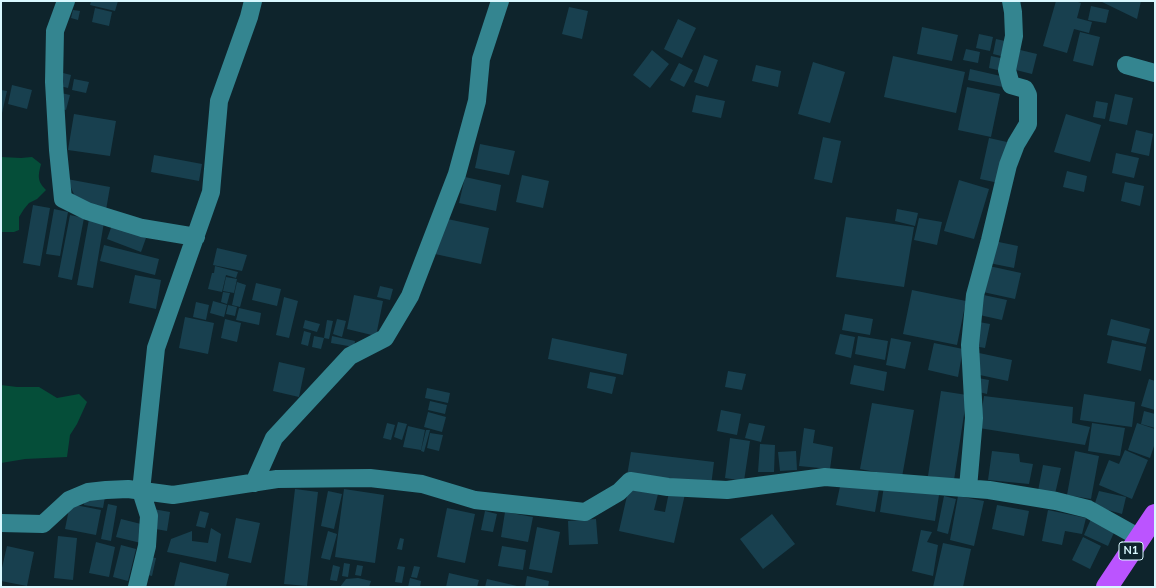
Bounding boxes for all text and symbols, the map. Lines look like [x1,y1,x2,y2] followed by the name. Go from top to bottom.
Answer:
[1119,542,1143,560] road number: N1

